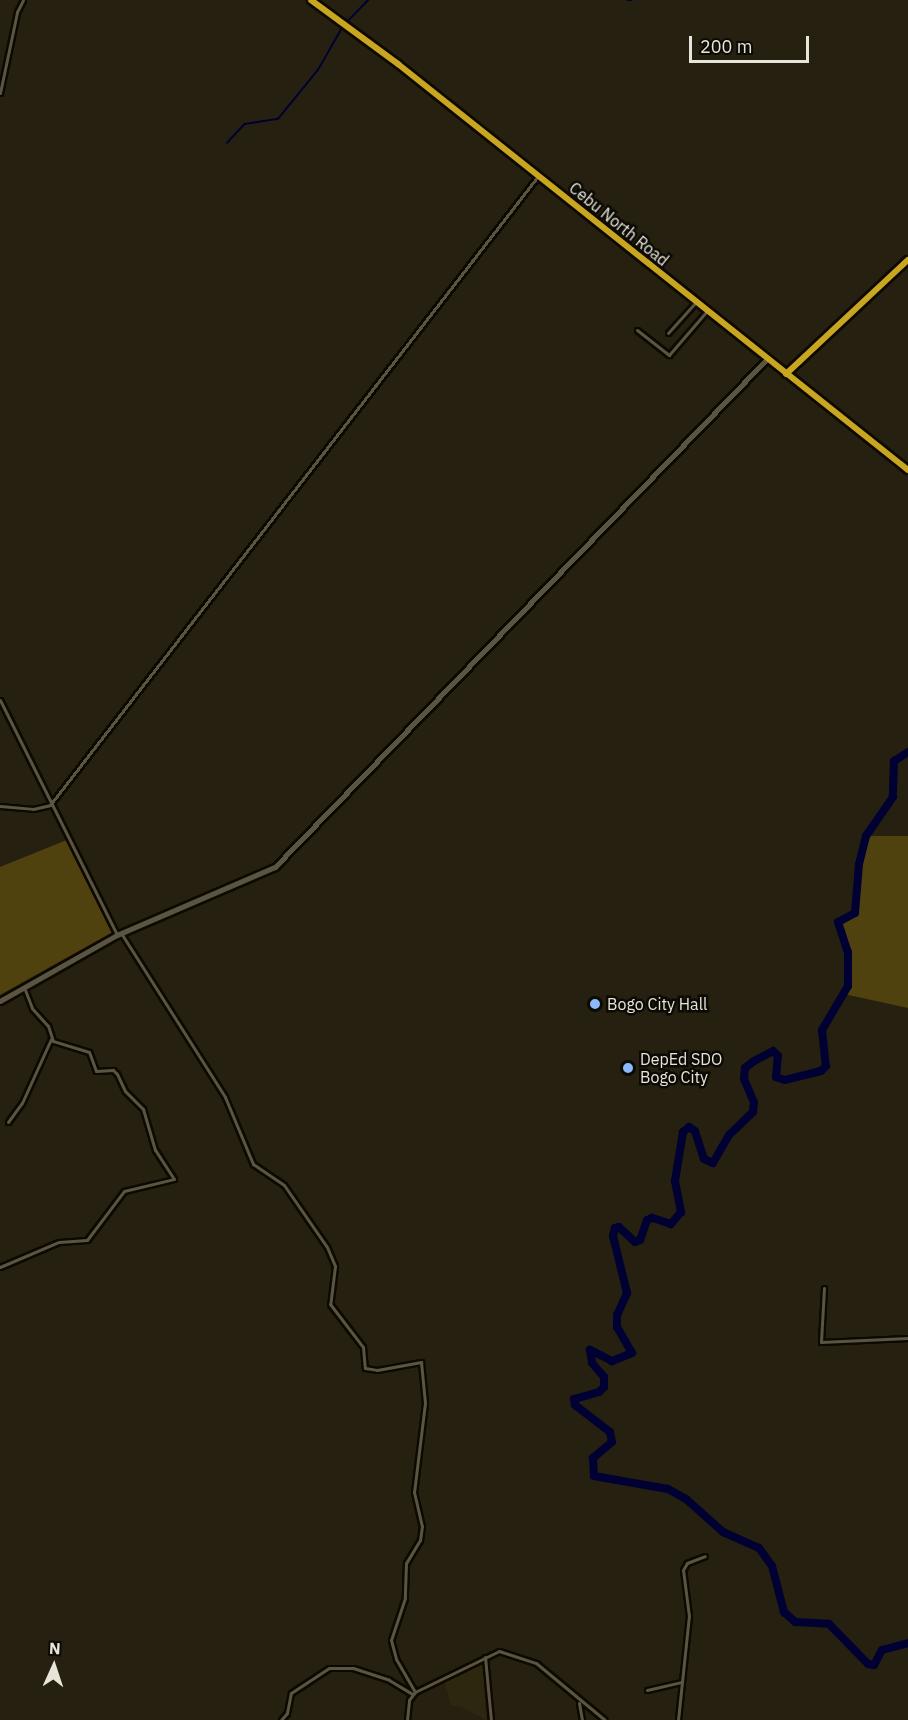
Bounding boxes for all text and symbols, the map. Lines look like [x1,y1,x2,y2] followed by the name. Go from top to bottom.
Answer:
[692,24,812,62] scale bar
[700,35,752,58] text: 200 m
[565,178,673,270] street label: Cebu North Road
[607,994,707,1014] place label: Bogo City Hall
[588,997,602,1011] marker: Bogo City Hall
[640,1049,722,1087] place label: DepEd SDO Bogo City
[621,1061,635,1075] marker: DepEd SDO Bogo City
[24,1636,84,1696] north arrow
[49,1638,61,1658] text: N

